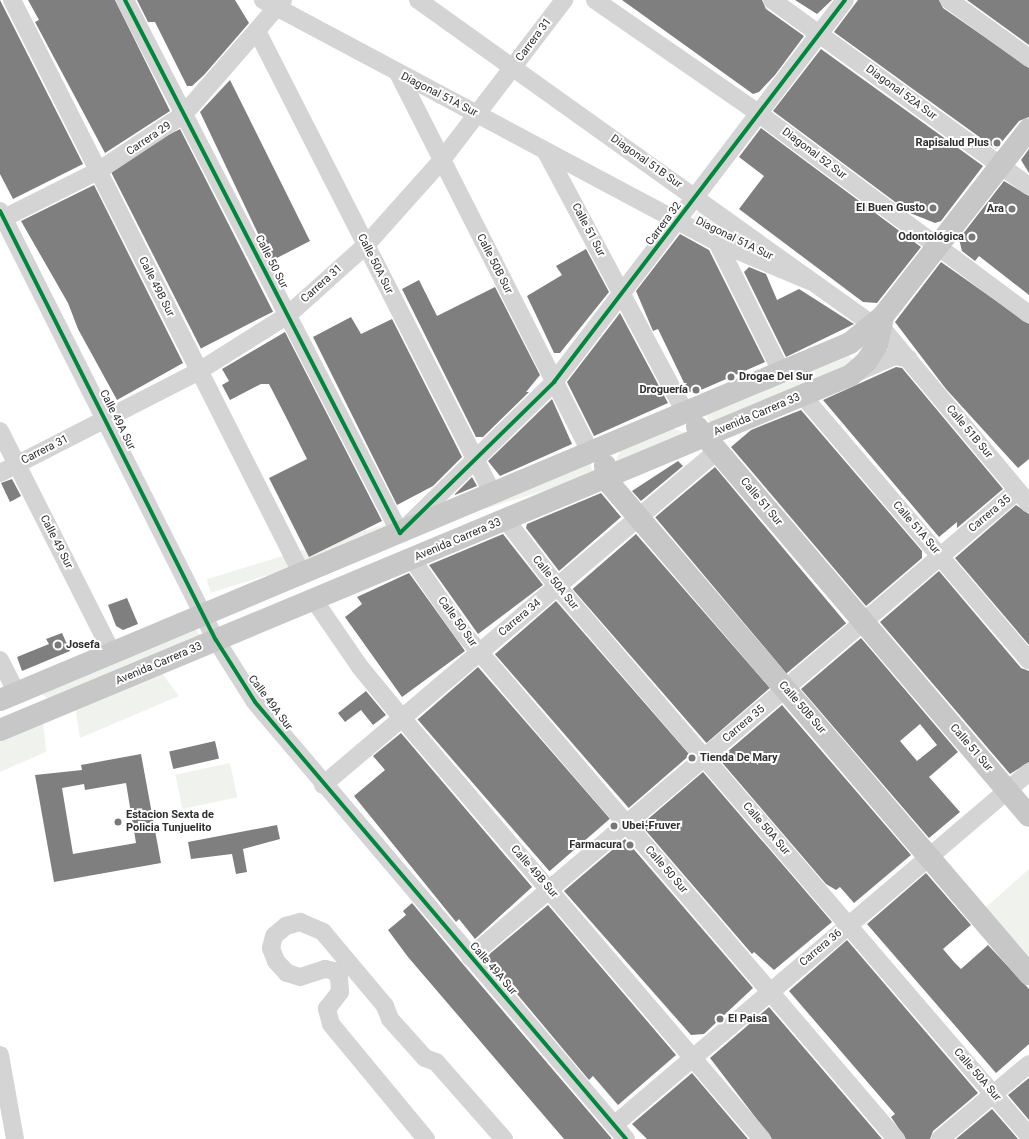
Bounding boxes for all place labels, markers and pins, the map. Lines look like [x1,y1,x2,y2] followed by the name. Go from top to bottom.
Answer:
[916,136,989,150] place label: Rapisalud Plus
[992,138,1002,148] marker: Rapisalud Plus
[856,201,925,215] place label: El Buen Gusto
[987,202,1004,216] place label: Ara
[928,203,938,213] marker: El Buen Gusto
[1007,204,1017,214] marker: Ara
[898,230,964,244] place label: Odontológica
[967,232,977,242] marker: Odontológica
[739,370,813,384] place label: Drogae Del Sur
[726,372,736,382] marker: Drogae Del Sur
[639,383,688,397] place label: Droguería
[691,385,701,395] marker: Droguería
[66,638,100,652] place label: Josefa
[53,640,63,650] marker: Josefa
[700,751,778,765] place label: Tienda De Mary
[687,753,697,763] marker: Tienda De Mary
[126,809,214,835] place label: Estacion Sexta de Policia Tunjuelito
[113,817,123,827] marker: Estacion Sexta de Policia Tunjuelito
[622,819,680,833] place label: Ubei-Fruver
[609,821,619,831] marker: Ubei-Fruver
[569,838,622,852] place label: Farmacura
[625,840,635,850] marker: Farmacura
[728,1012,767,1026] place label: El Paisa
[715,1014,725,1024] marker: El Paisa

